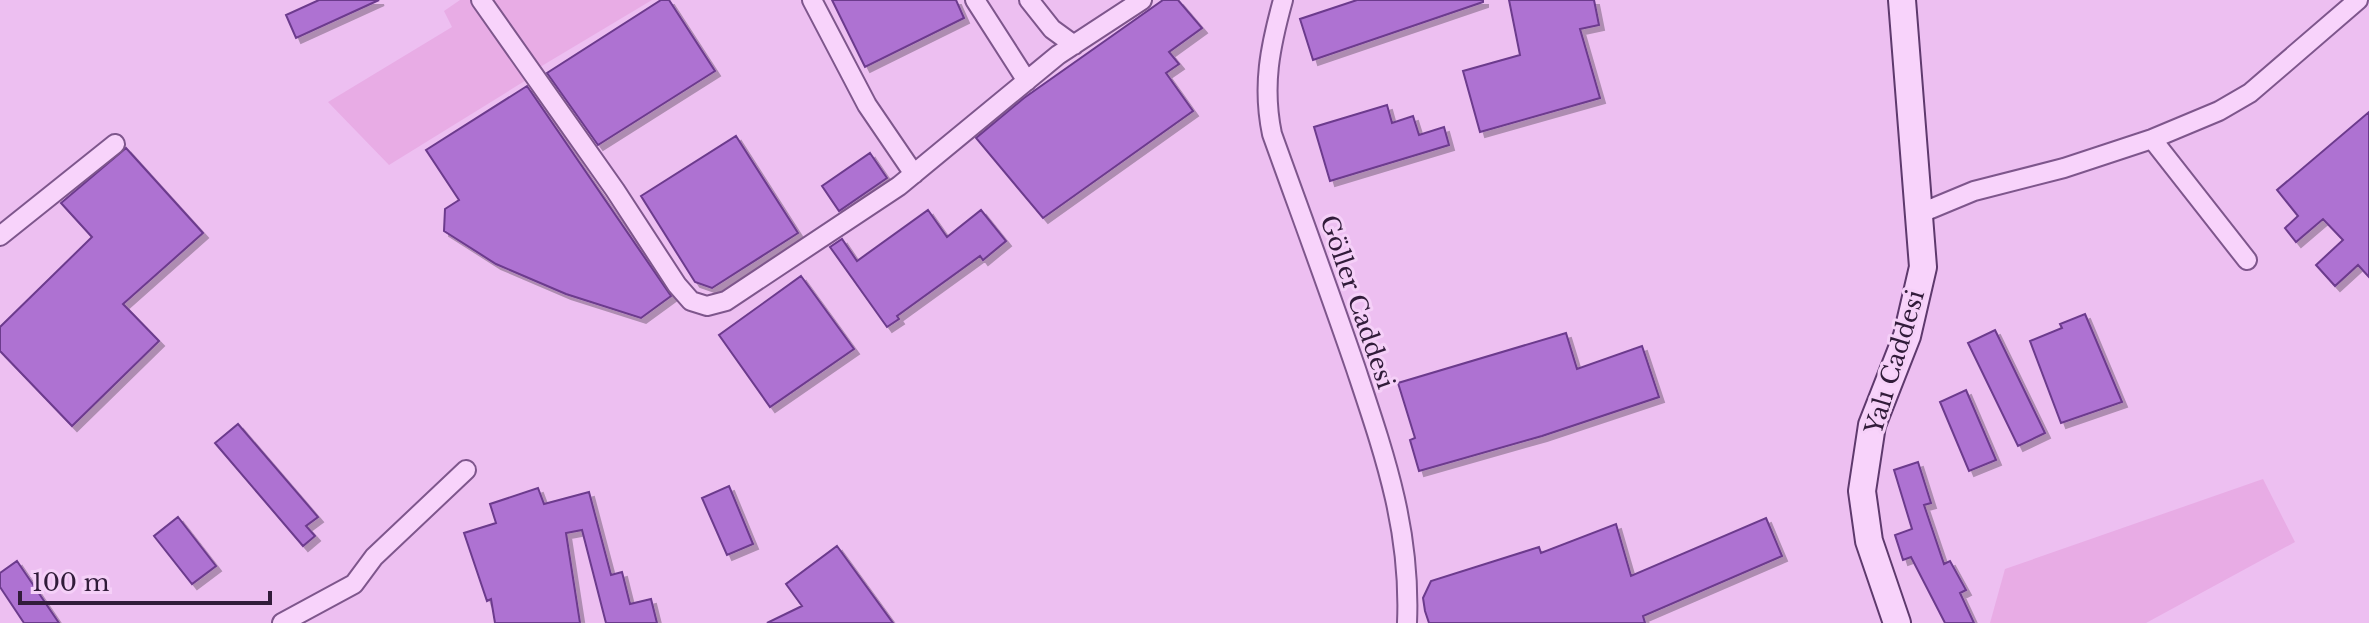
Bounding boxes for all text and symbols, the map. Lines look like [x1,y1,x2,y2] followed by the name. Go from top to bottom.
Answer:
[1314,211,1401,392] street label: Göller Caddesi
[1859,286,1930,438] street label: Yalı Caddesi
[20,555,270,605] scale bar
[32,568,110,597] text: 100 m

